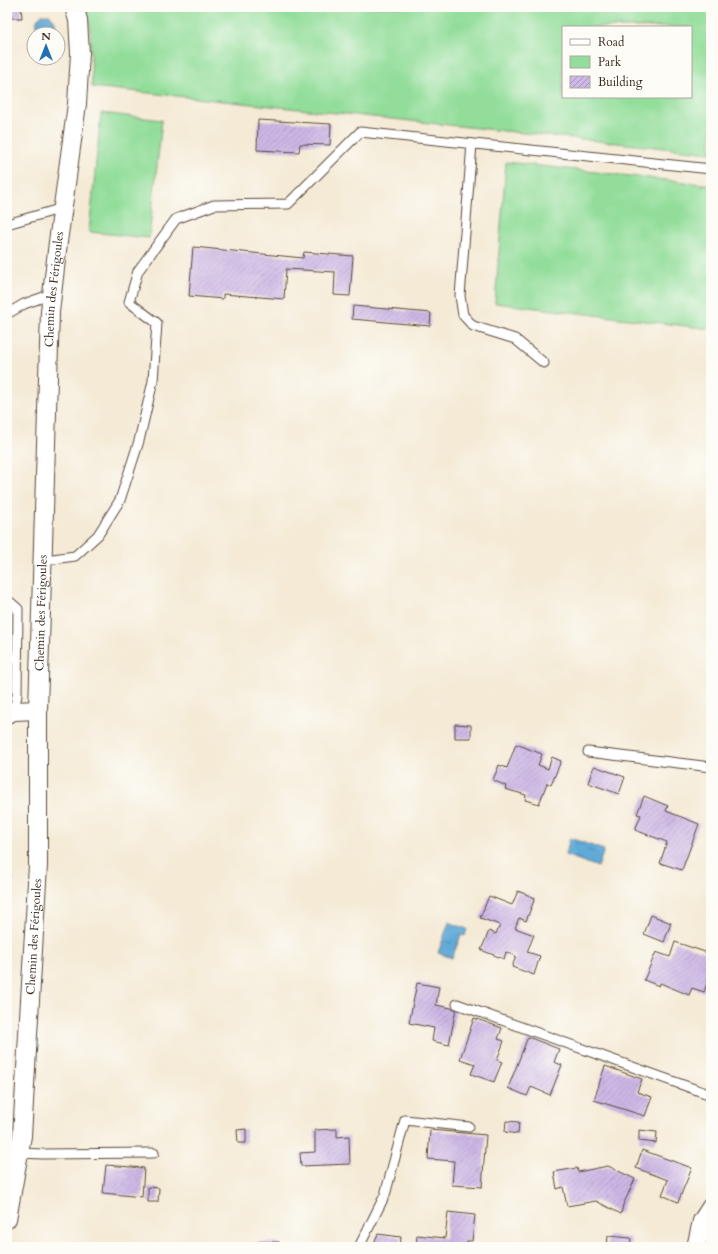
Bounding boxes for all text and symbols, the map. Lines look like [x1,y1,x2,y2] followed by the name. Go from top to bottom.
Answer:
[26,26,66,66] north arrow
[562,26,692,98] legend
[41,29,51,44] text: N
[598,34,625,50] text: Road
[598,54,622,70] text: Park
[598,74,643,90] text: Building
[41,230,67,347] street label: Chemin des Férigoules
[31,554,51,671] street label: Chemin des Férigoules
[22,878,45,995] street label: Chemin des Férigoules

